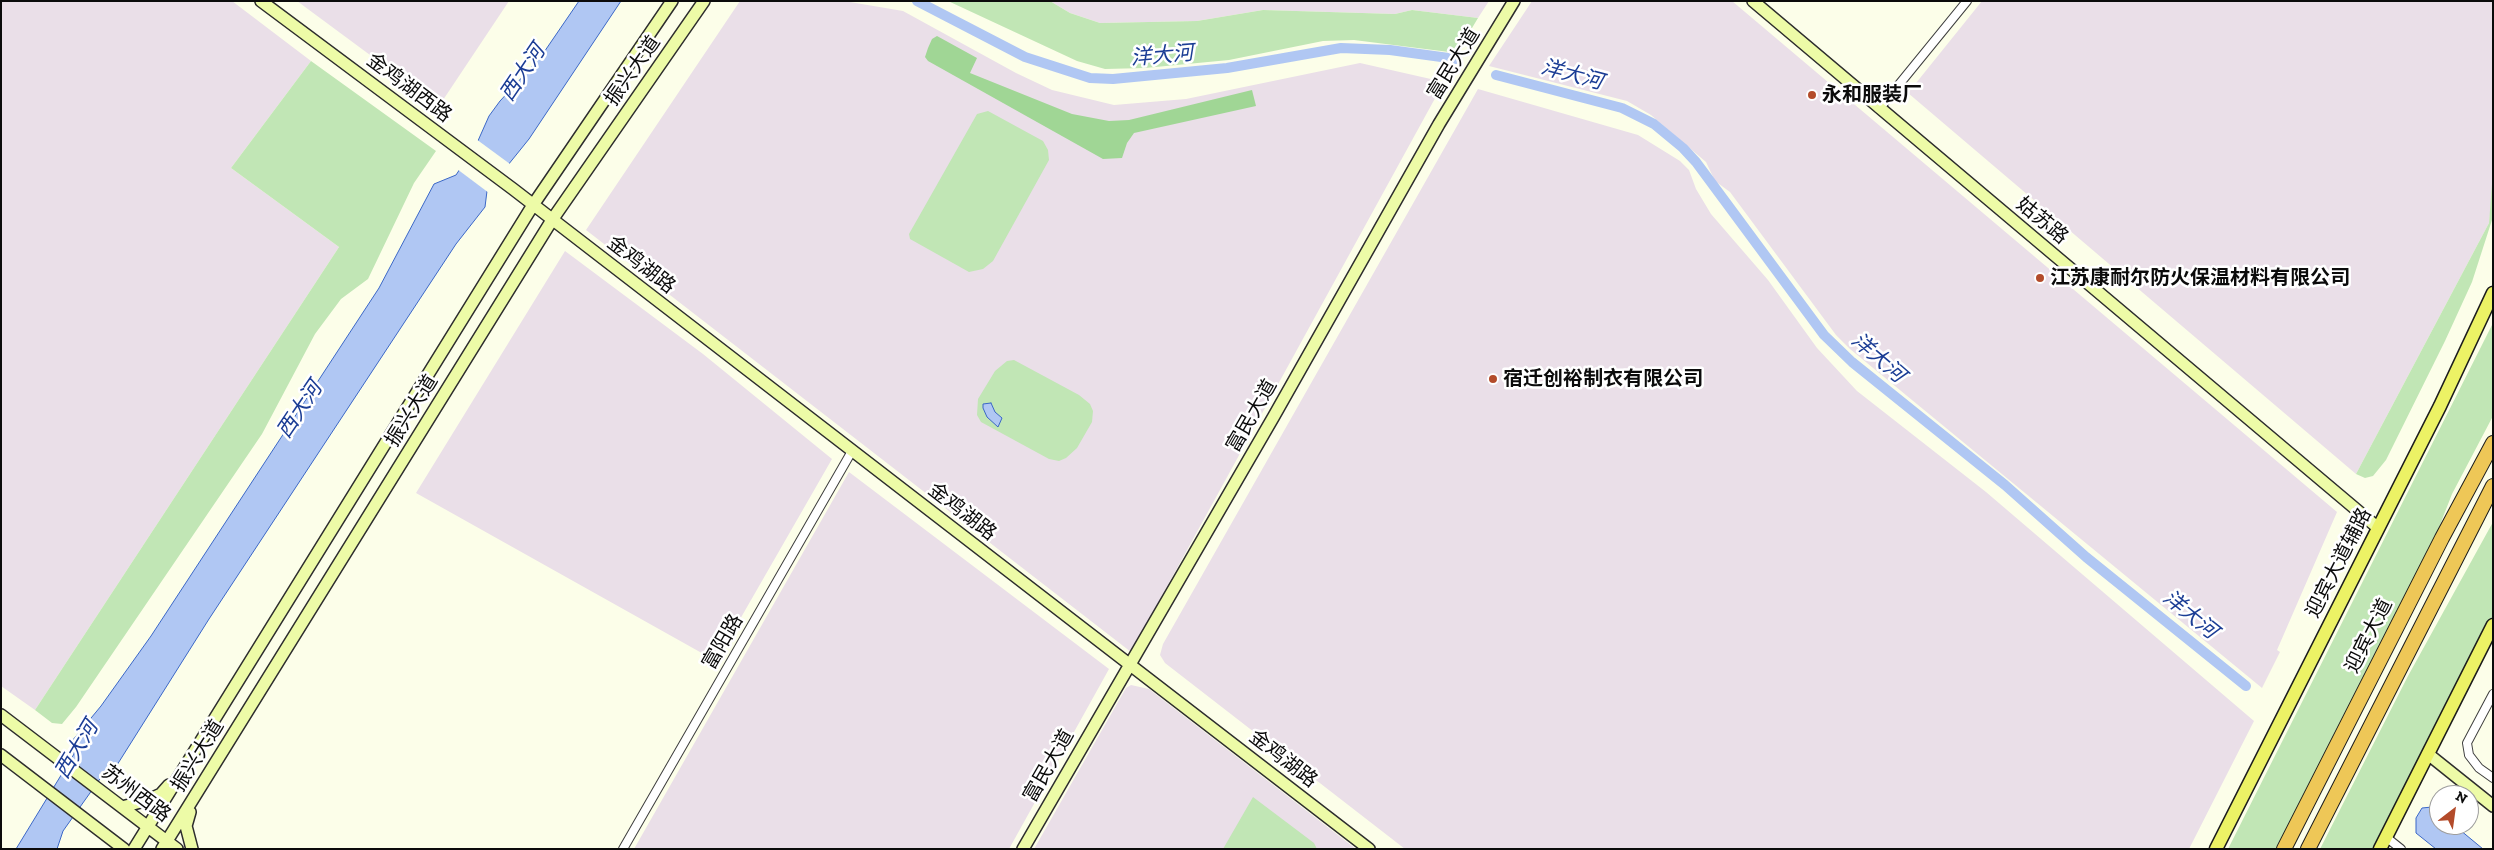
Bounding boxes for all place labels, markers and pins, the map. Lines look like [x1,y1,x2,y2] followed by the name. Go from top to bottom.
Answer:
[1822,83,1922,107] place label: 永和服装厂
[1806,89,1818,101] marker: 永和服装厂
[2050,266,2350,290] place label: 江苏康耐尔防火保温材料有限公司
[2034,272,2046,284] marker: 江苏康耐尔防火保温材料有限公司
[1503,367,1703,391] place label: 宿迁创裕制衣有限公司
[1487,373,1499,385] marker: 宿迁创裕制衣有限公司

